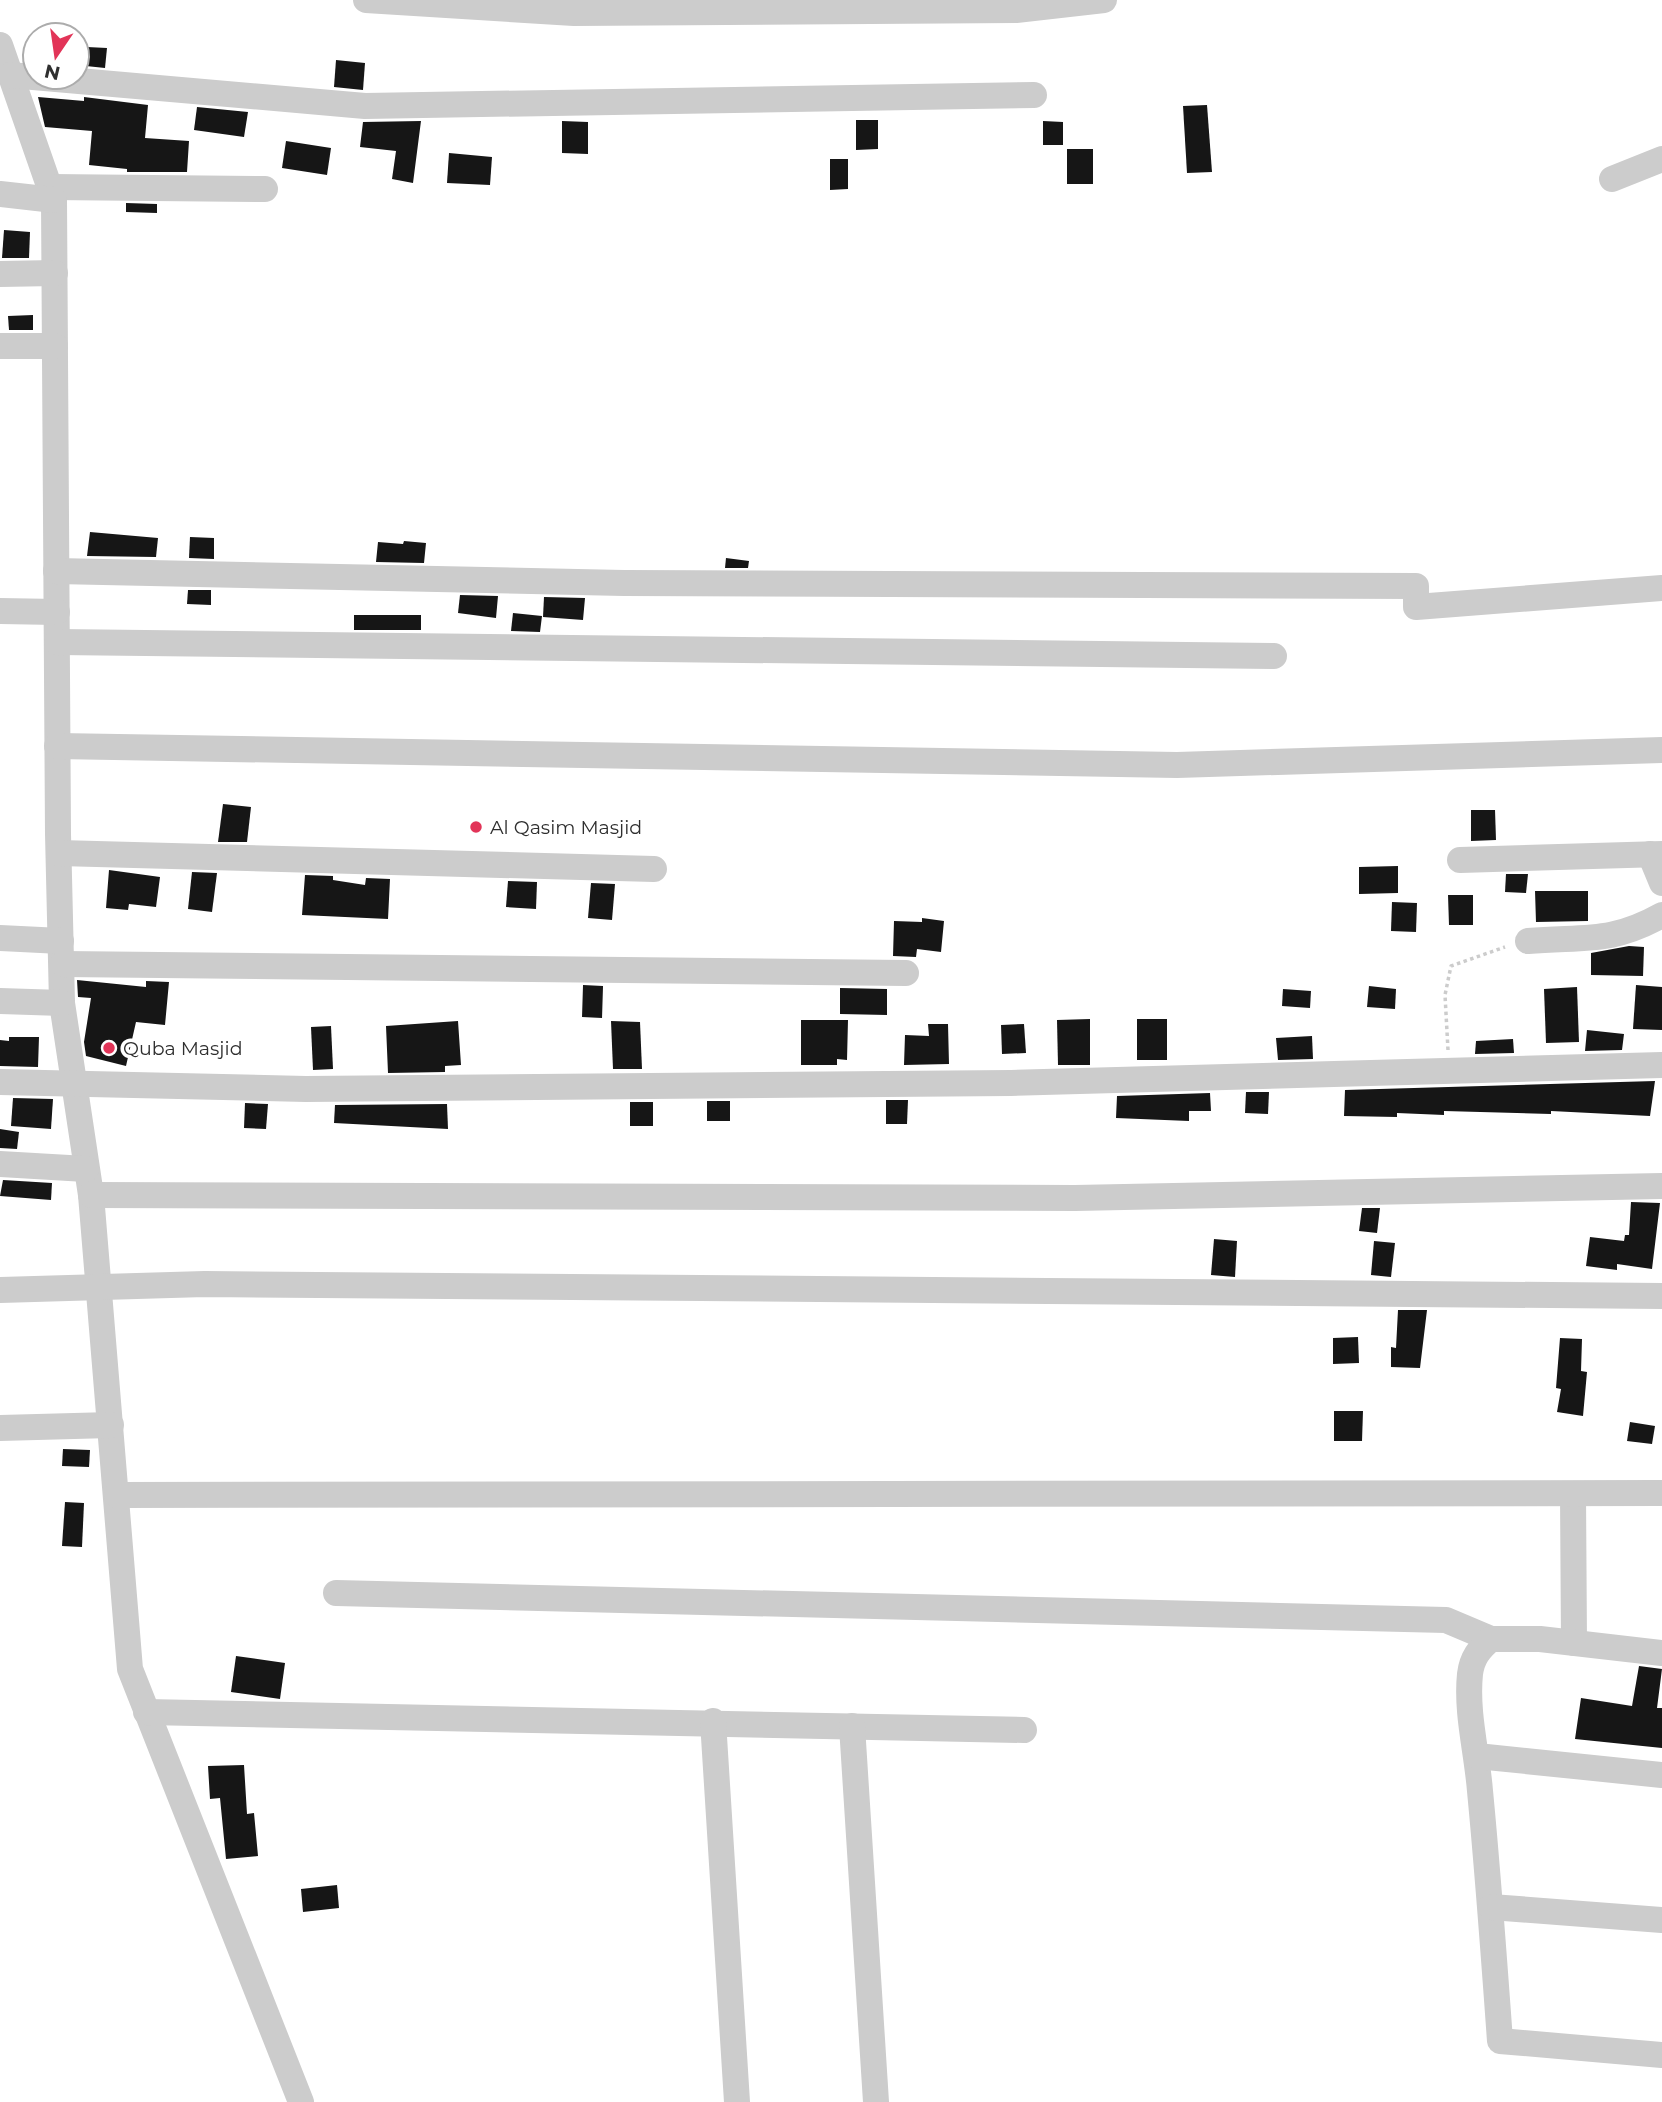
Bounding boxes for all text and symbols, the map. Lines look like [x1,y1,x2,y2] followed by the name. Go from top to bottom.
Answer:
[21,21,91,91] north arrow
[42,59,62,85] text: N
[490,816,642,839] place label: Al Qasim Masjid
[468,819,484,835] marker: Al Qasim Masjid
[123,1037,243,1060] place label: Quba Masjid
[101,1040,117,1056] marker: Quba Masjid

